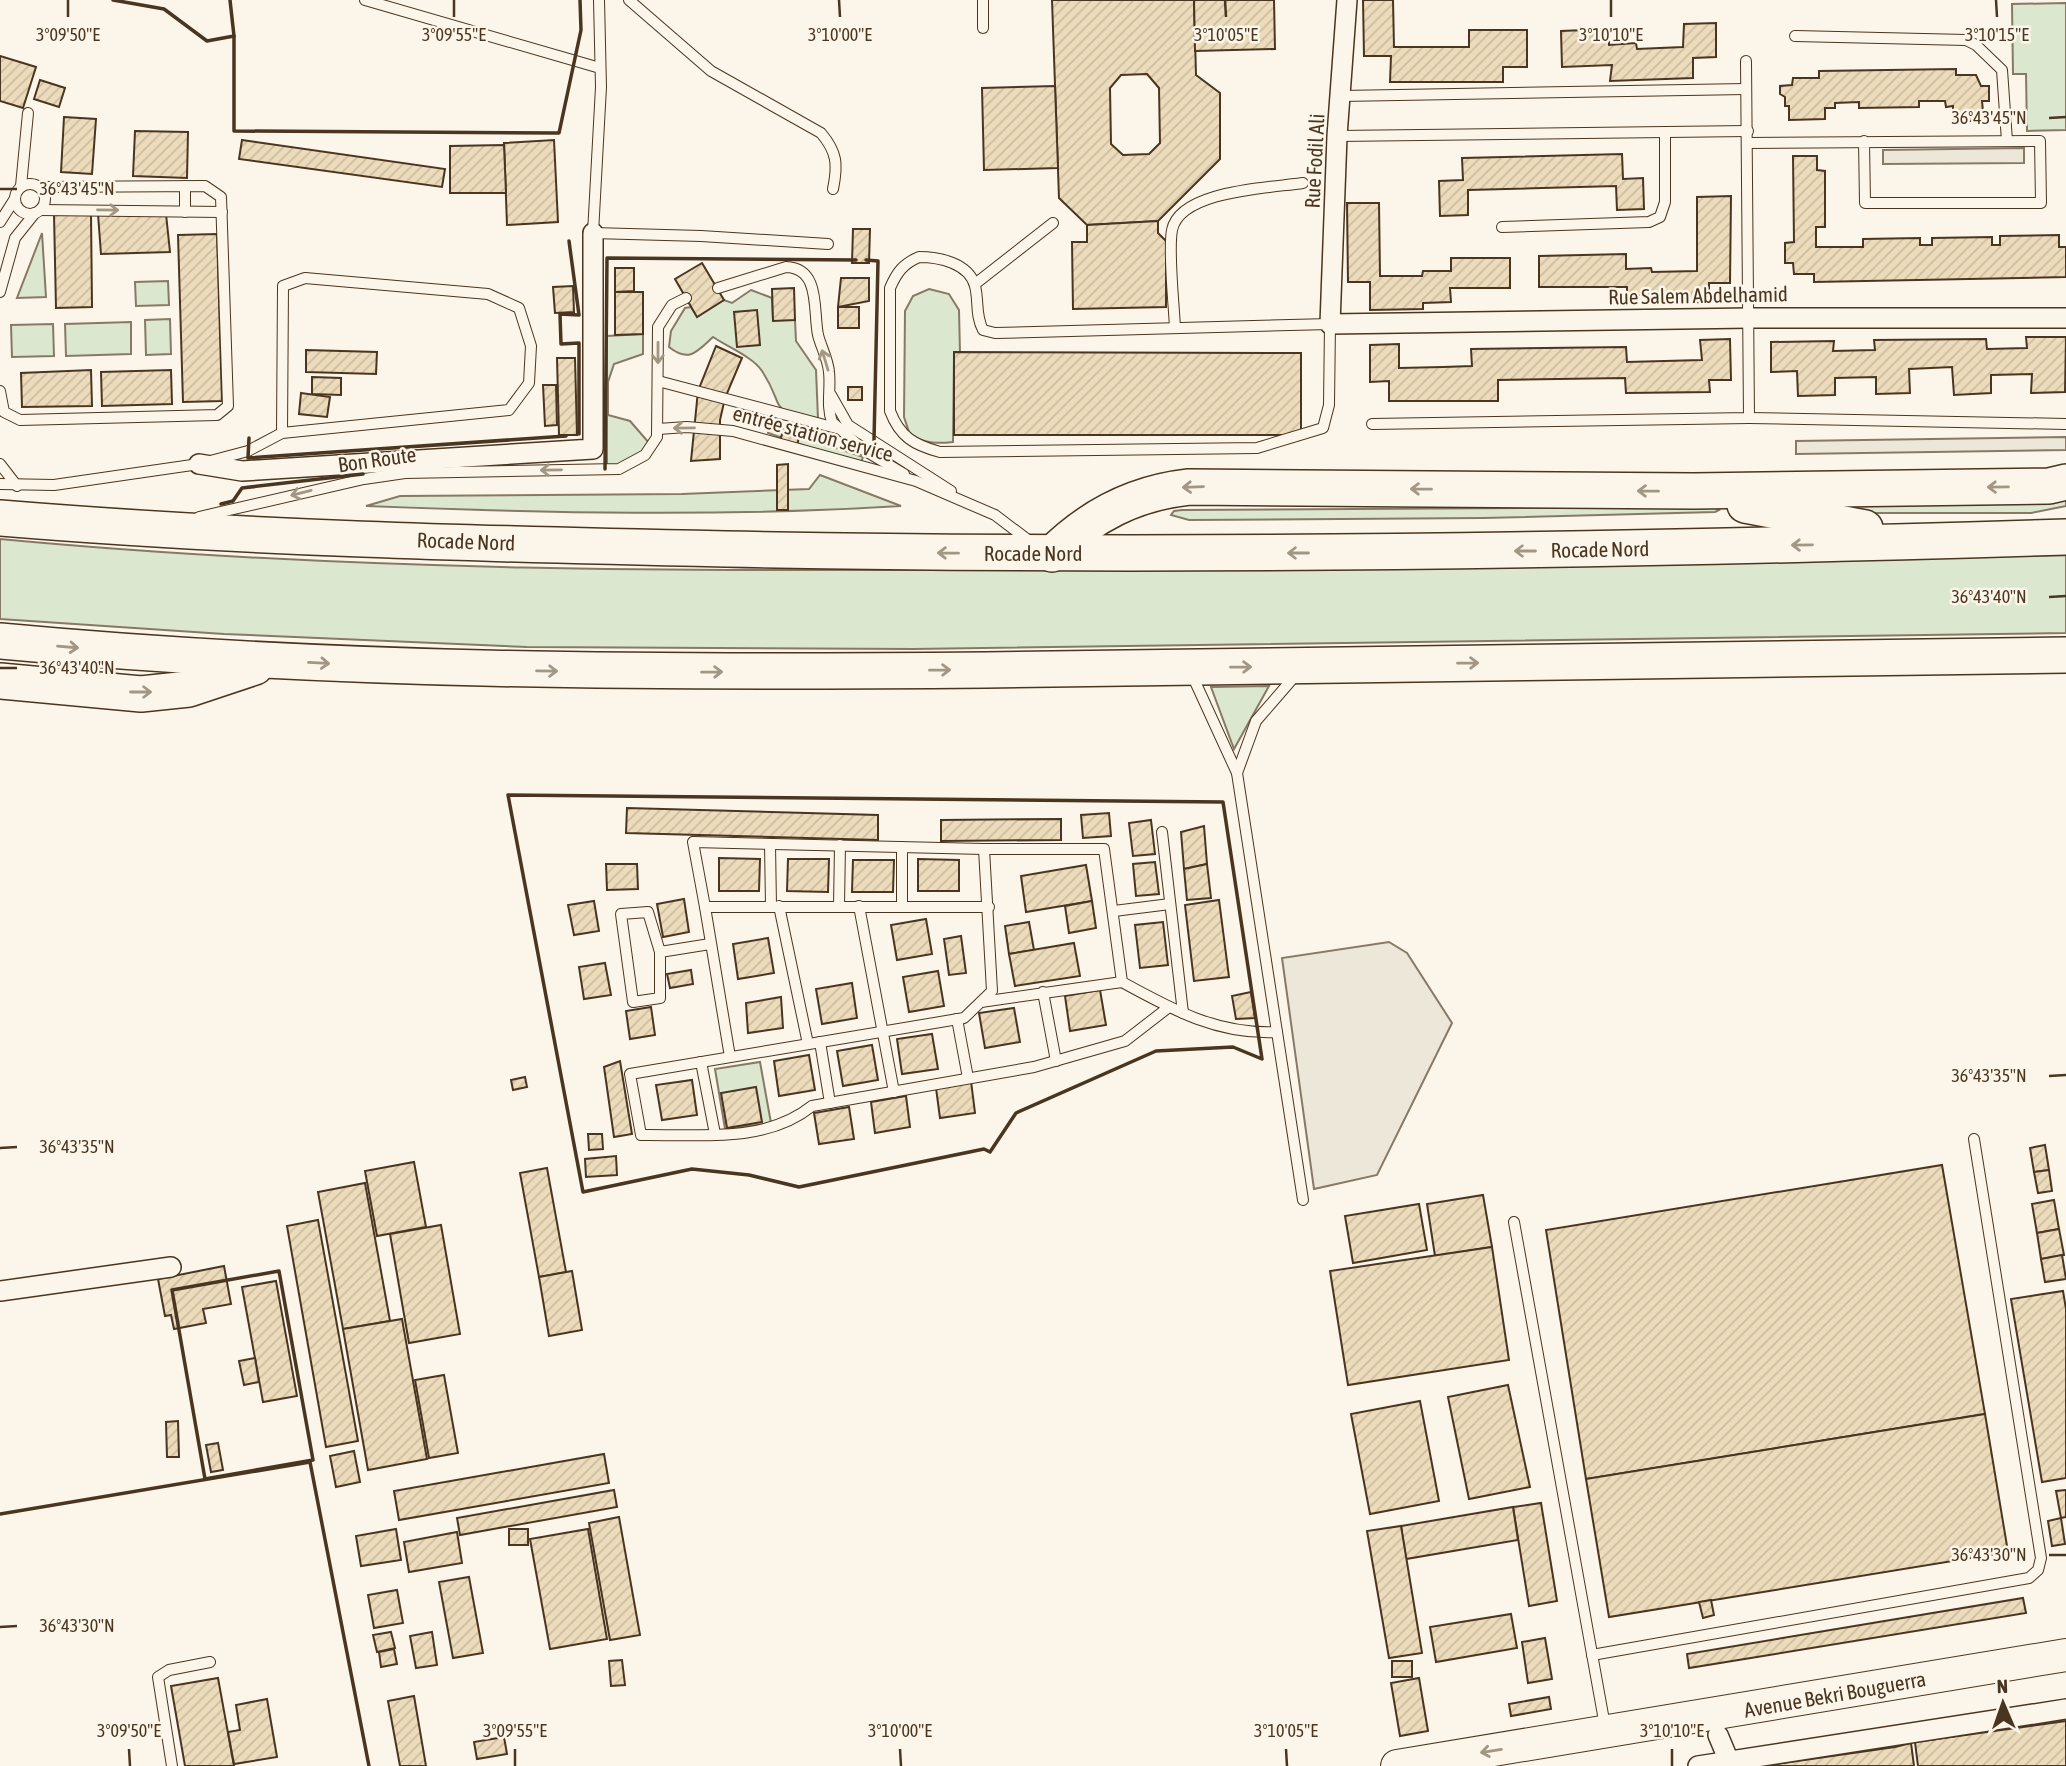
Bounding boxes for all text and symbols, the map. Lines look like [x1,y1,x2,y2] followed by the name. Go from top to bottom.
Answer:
[36,24,100,45] text: 3°09'50"E
[422,24,486,45] text: 3°09'55"E
[808,24,872,45] text: 3°10'00"E
[1194,24,1258,45] text: 3°10'05"E
[1579,24,1643,45] text: 3°10'10"E
[1965,24,2029,45] text: 3°10'15"E
[1951,107,2027,128] text: 36°43'45"N
[1300,113,1328,209] street label: Rue Fodil Ali
[39,178,115,199] text: 36°43'45"N
[96,204,119,217] one-way arrow
[1608,281,1788,309] street label: Rue Salem Abdelhamid
[651,342,665,365] one-way arrow
[818,350,831,372] one-way arrow
[731,400,896,466] street label: entrée station service
[673,421,696,435] one-way arrow
[336,442,418,476] street label: Bon Route
[540,463,563,477] one-way arrow
[1987,480,2010,494] one-way arrow
[1182,481,1205,494] one-way arrow
[1410,482,1433,496] one-way arrow
[1637,484,1660,498] one-way arrow
[290,487,313,500] one-way arrow
[416,527,516,555] street label: Rocade Nord
[1550,536,1650,562] street label: Rocade Nord
[1791,538,1814,551] one-way arrow
[984,541,1082,565] street label: Rocade Nord
[1514,544,1537,558] one-way arrow
[1287,546,1310,560] one-way arrow
[937,547,960,560] one-way arrow
[1951,586,2027,607] text: 36°43'40"N
[56,641,79,654] one-way arrow
[1456,656,1479,670] one-way arrow
[39,657,115,678] text: 36°43'40"N
[308,657,330,670] one-way arrow
[1229,660,1252,674] one-way arrow
[535,664,558,678] one-way arrow
[928,664,951,677] one-way arrow
[701,666,724,679] one-way arrow
[129,686,152,699] one-way arrow
[1951,1065,2027,1086] text: 36°43'35"N
[39,1136,115,1157] text: 36°43'35"N
[1951,1544,2027,1565] text: 36°43'30"N
[39,1615,115,1636] text: 36°43'30"N
[1742,1666,1928,1722] street label: Avenue Bekri Bouguerra
[1968,1668,2038,1738] north arrow
[1996,1675,2008,1697] text: N
[97,1720,161,1741] text: 3°09'50"E
[483,1720,547,1741] text: 3°09'55"E
[868,1720,932,1741] text: 3°10'00"E
[1254,1720,1318,1741] text: 3°10'05"E
[1640,1720,1704,1741] text: 3°10'10"E
[1480,1745,1503,1758] one-way arrow

